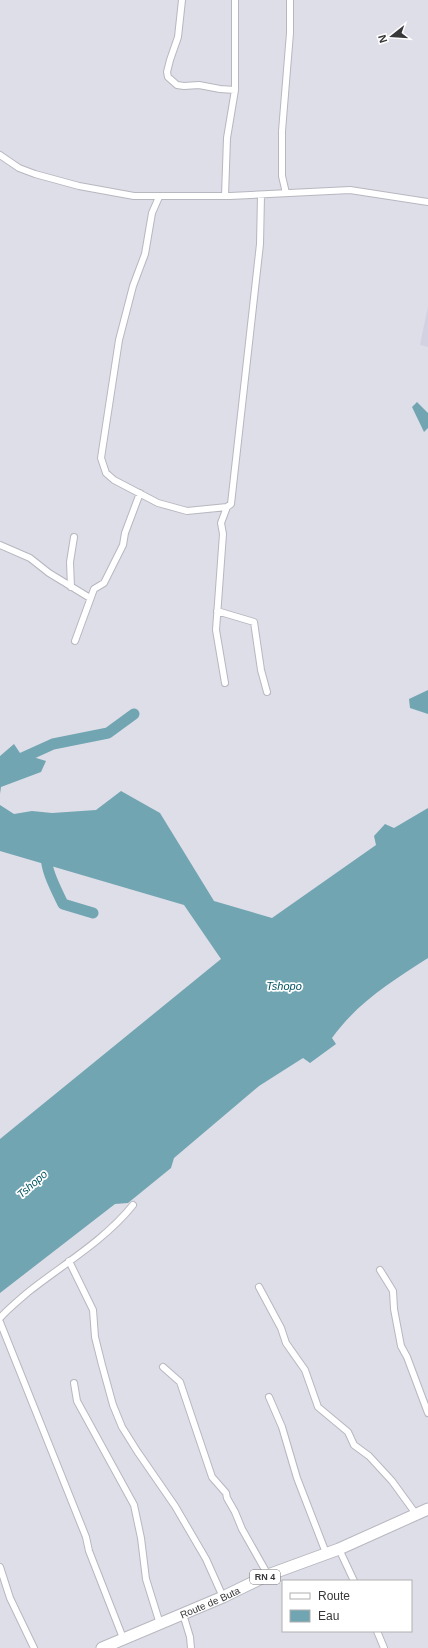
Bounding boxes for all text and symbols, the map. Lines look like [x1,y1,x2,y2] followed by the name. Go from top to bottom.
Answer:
[372,16,412,56] north arrow
[376,33,389,44] text: N
[266,980,302,992] water label: Tshopo
[15,1168,49,1200] water label: Tshopo
[250,1570,280,1584] road number: RN 4
[282,1580,412,1632] legend
[178,1585,242,1621] street label: Route de Buta
[318,1589,350,1603] text: Route
[318,1609,339,1623] text: Eau

